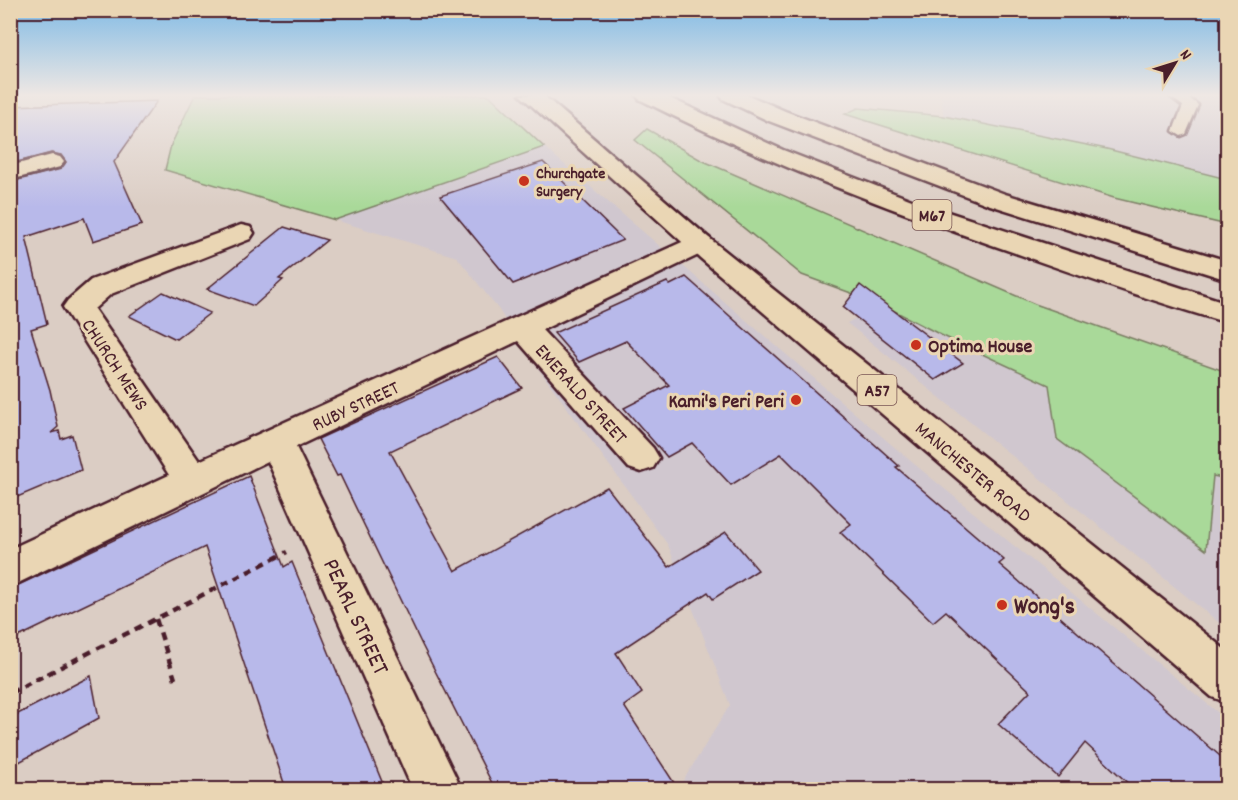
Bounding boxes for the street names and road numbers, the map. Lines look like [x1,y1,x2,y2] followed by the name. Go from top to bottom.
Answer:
[912,200,952,230] road number: M67
[73,314,154,417] street label: CHURCH MEWS
[527,339,632,451] street label: EMERALD STREET
[308,375,405,440] street label: RUBY STREET
[858,375,896,405] road number: A57
[908,416,1036,530] street label: MANCHESTER ROAD
[312,553,396,682] street label: PEARL STREET

